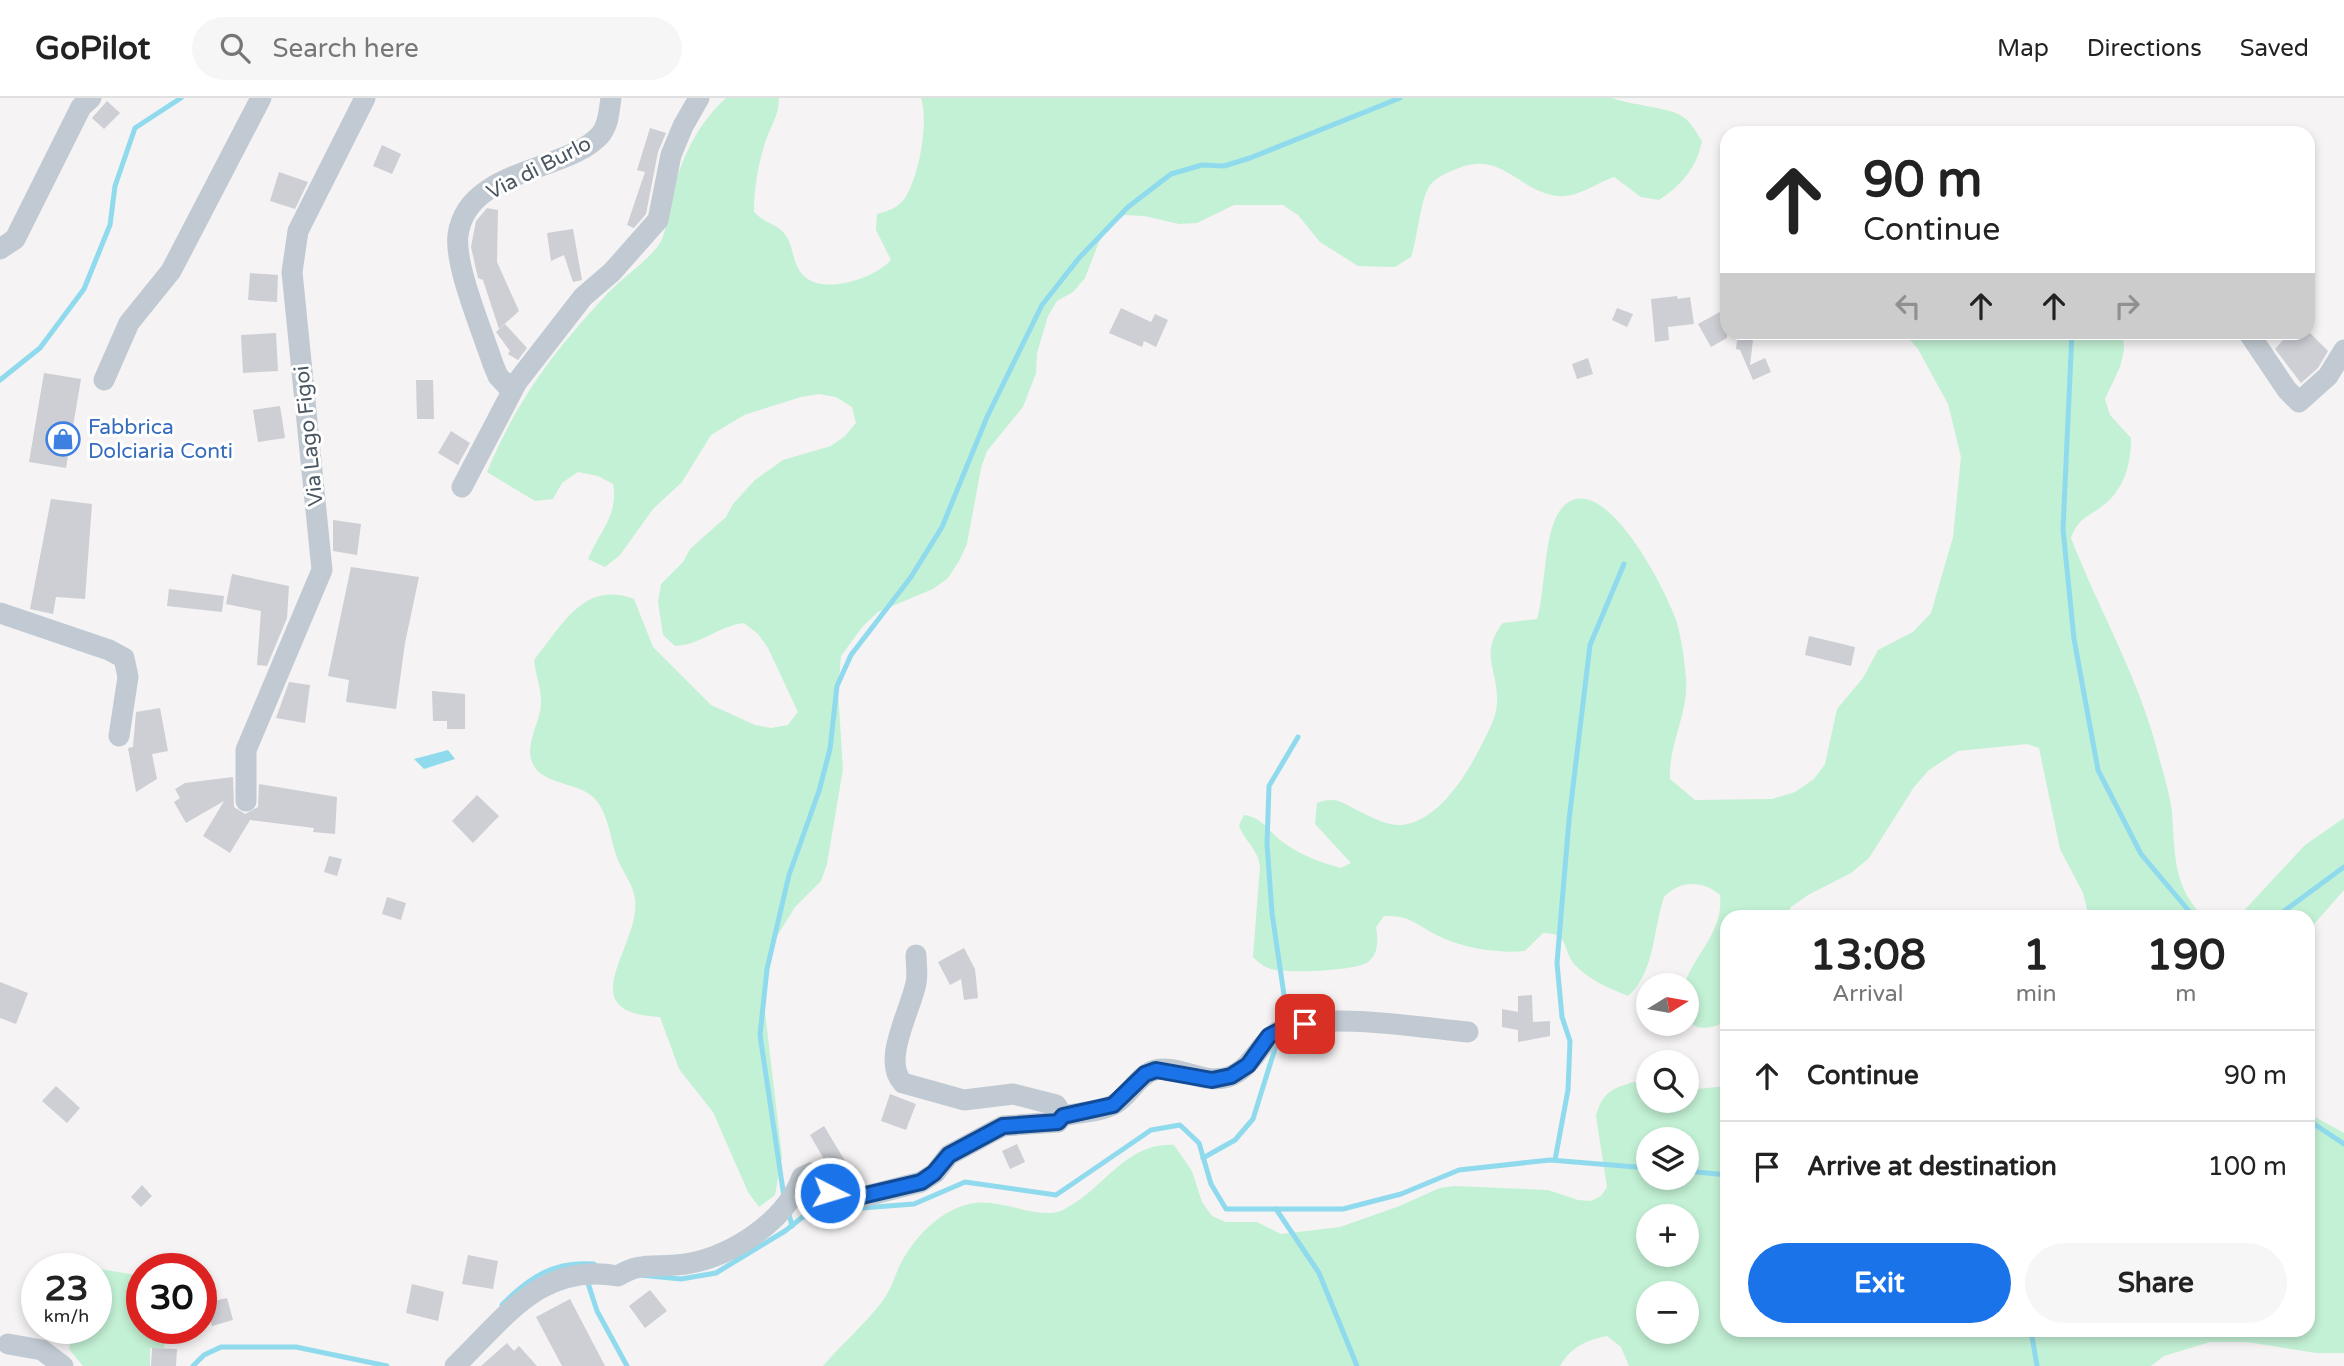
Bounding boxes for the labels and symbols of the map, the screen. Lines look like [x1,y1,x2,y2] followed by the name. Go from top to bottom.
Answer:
[483,131,595,205] street label: Via di Burlo
[289,364,329,508] street label: Via Lago Figoi
[88,415,233,464] place label: Fabbrica Dolciaria Conti
[44,420,82,458] shop icon: Fabbrica Dolciaria Conti
[1636,973,1699,1036] north arrow
[1275,994,1335,1054] pin
[793,1156,867,1230] position arrow
[126,1253,217,1344] speed limit sign: 30

